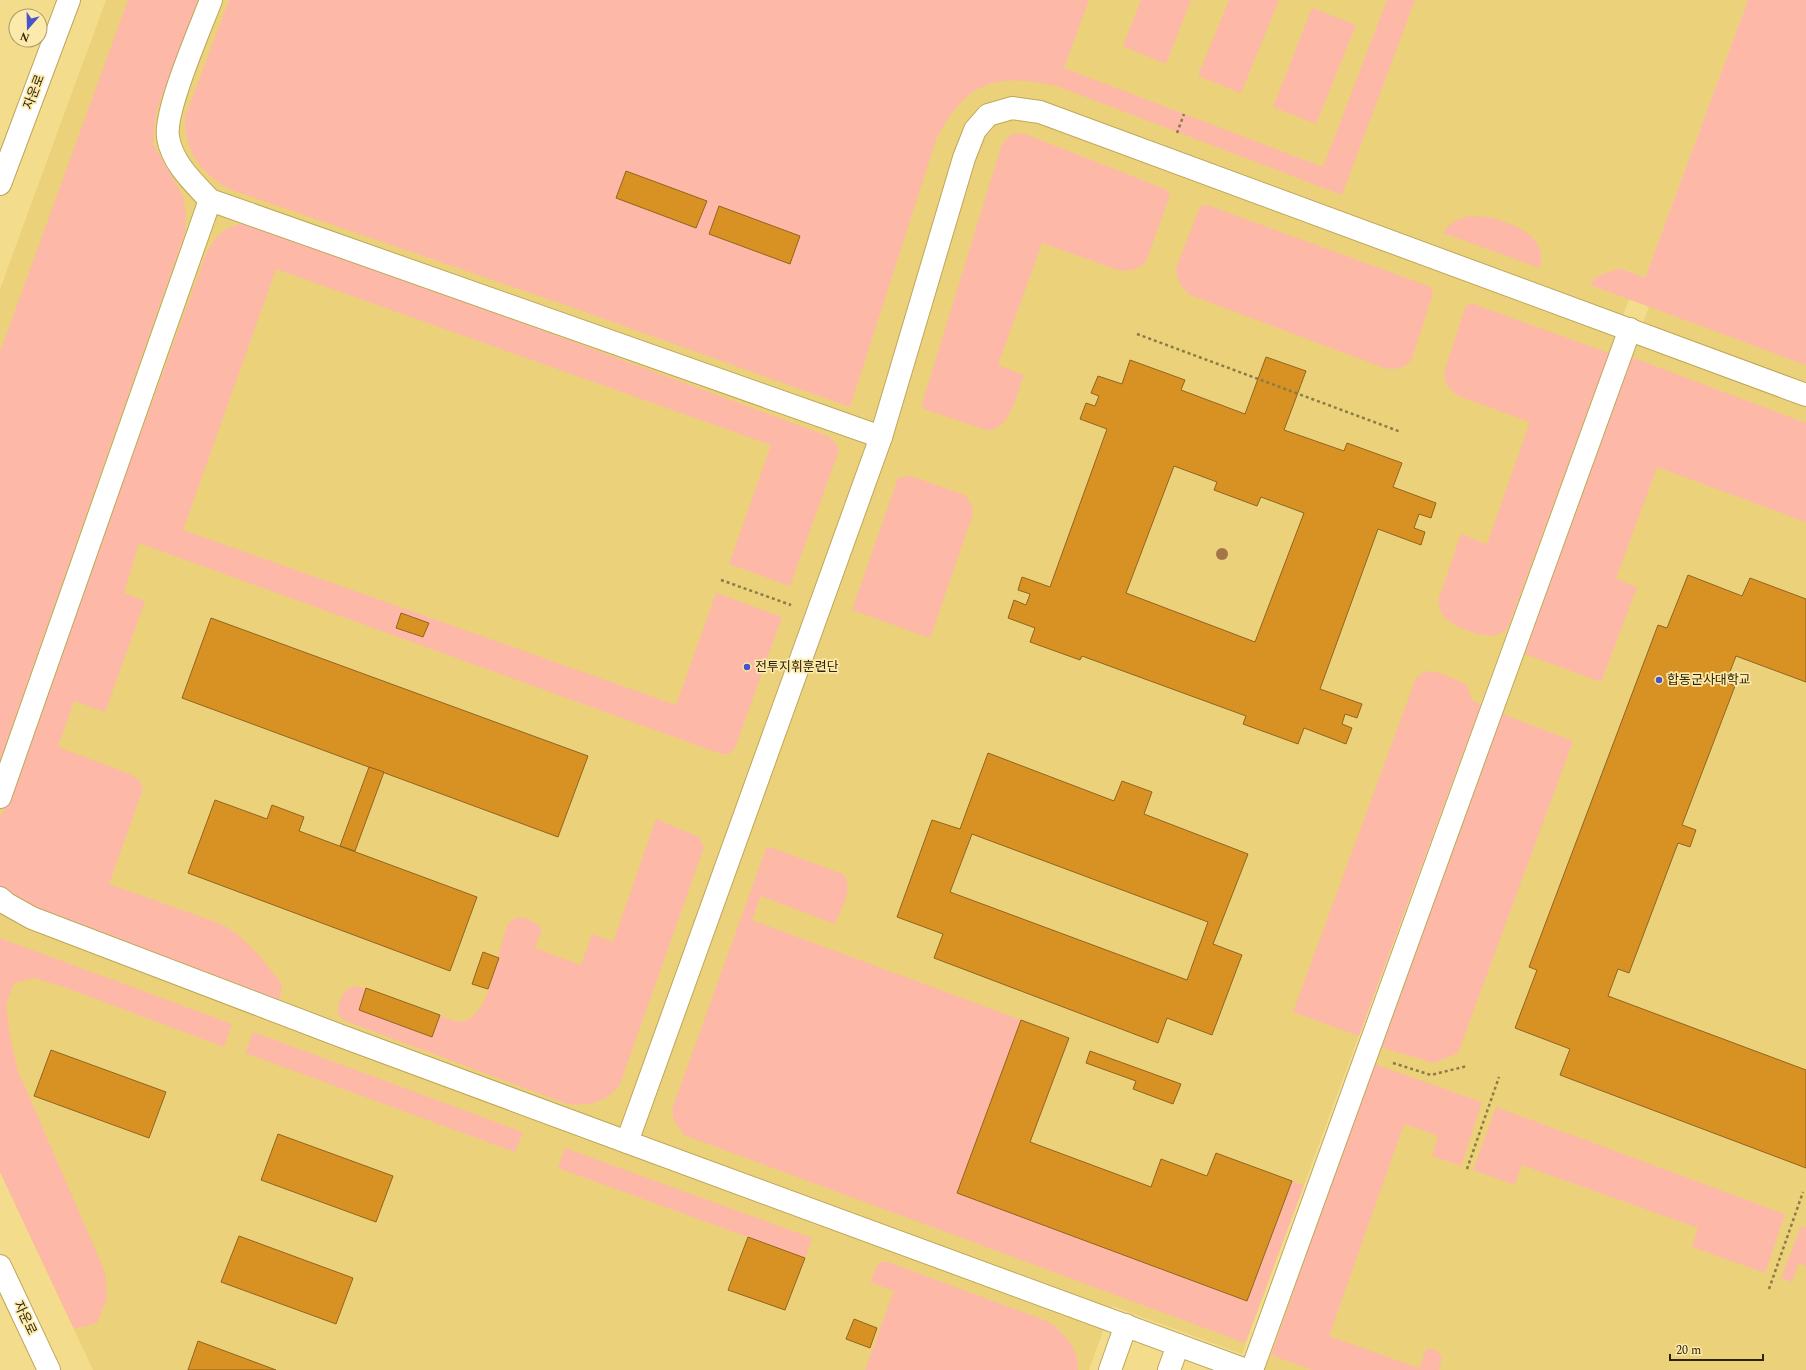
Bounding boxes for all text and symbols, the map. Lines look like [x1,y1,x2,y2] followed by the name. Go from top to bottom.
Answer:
[8,8,48,48] north arrow
[18,27,32,46] text: N
[18,72,50,112] street label: 자운로
[755,657,839,677] place label: 전투지휘훈련단
[742,662,752,672] marker: 전투지휘훈련단
[1667,670,1751,690] place label: 합동군사대학교
[1654,675,1664,685] marker: 합동군사대학교
[8,1298,42,1339] street label: 자운로
[1670,1336,1763,1362] scale bar
[1676,1341,1701,1360] text: 20 m

